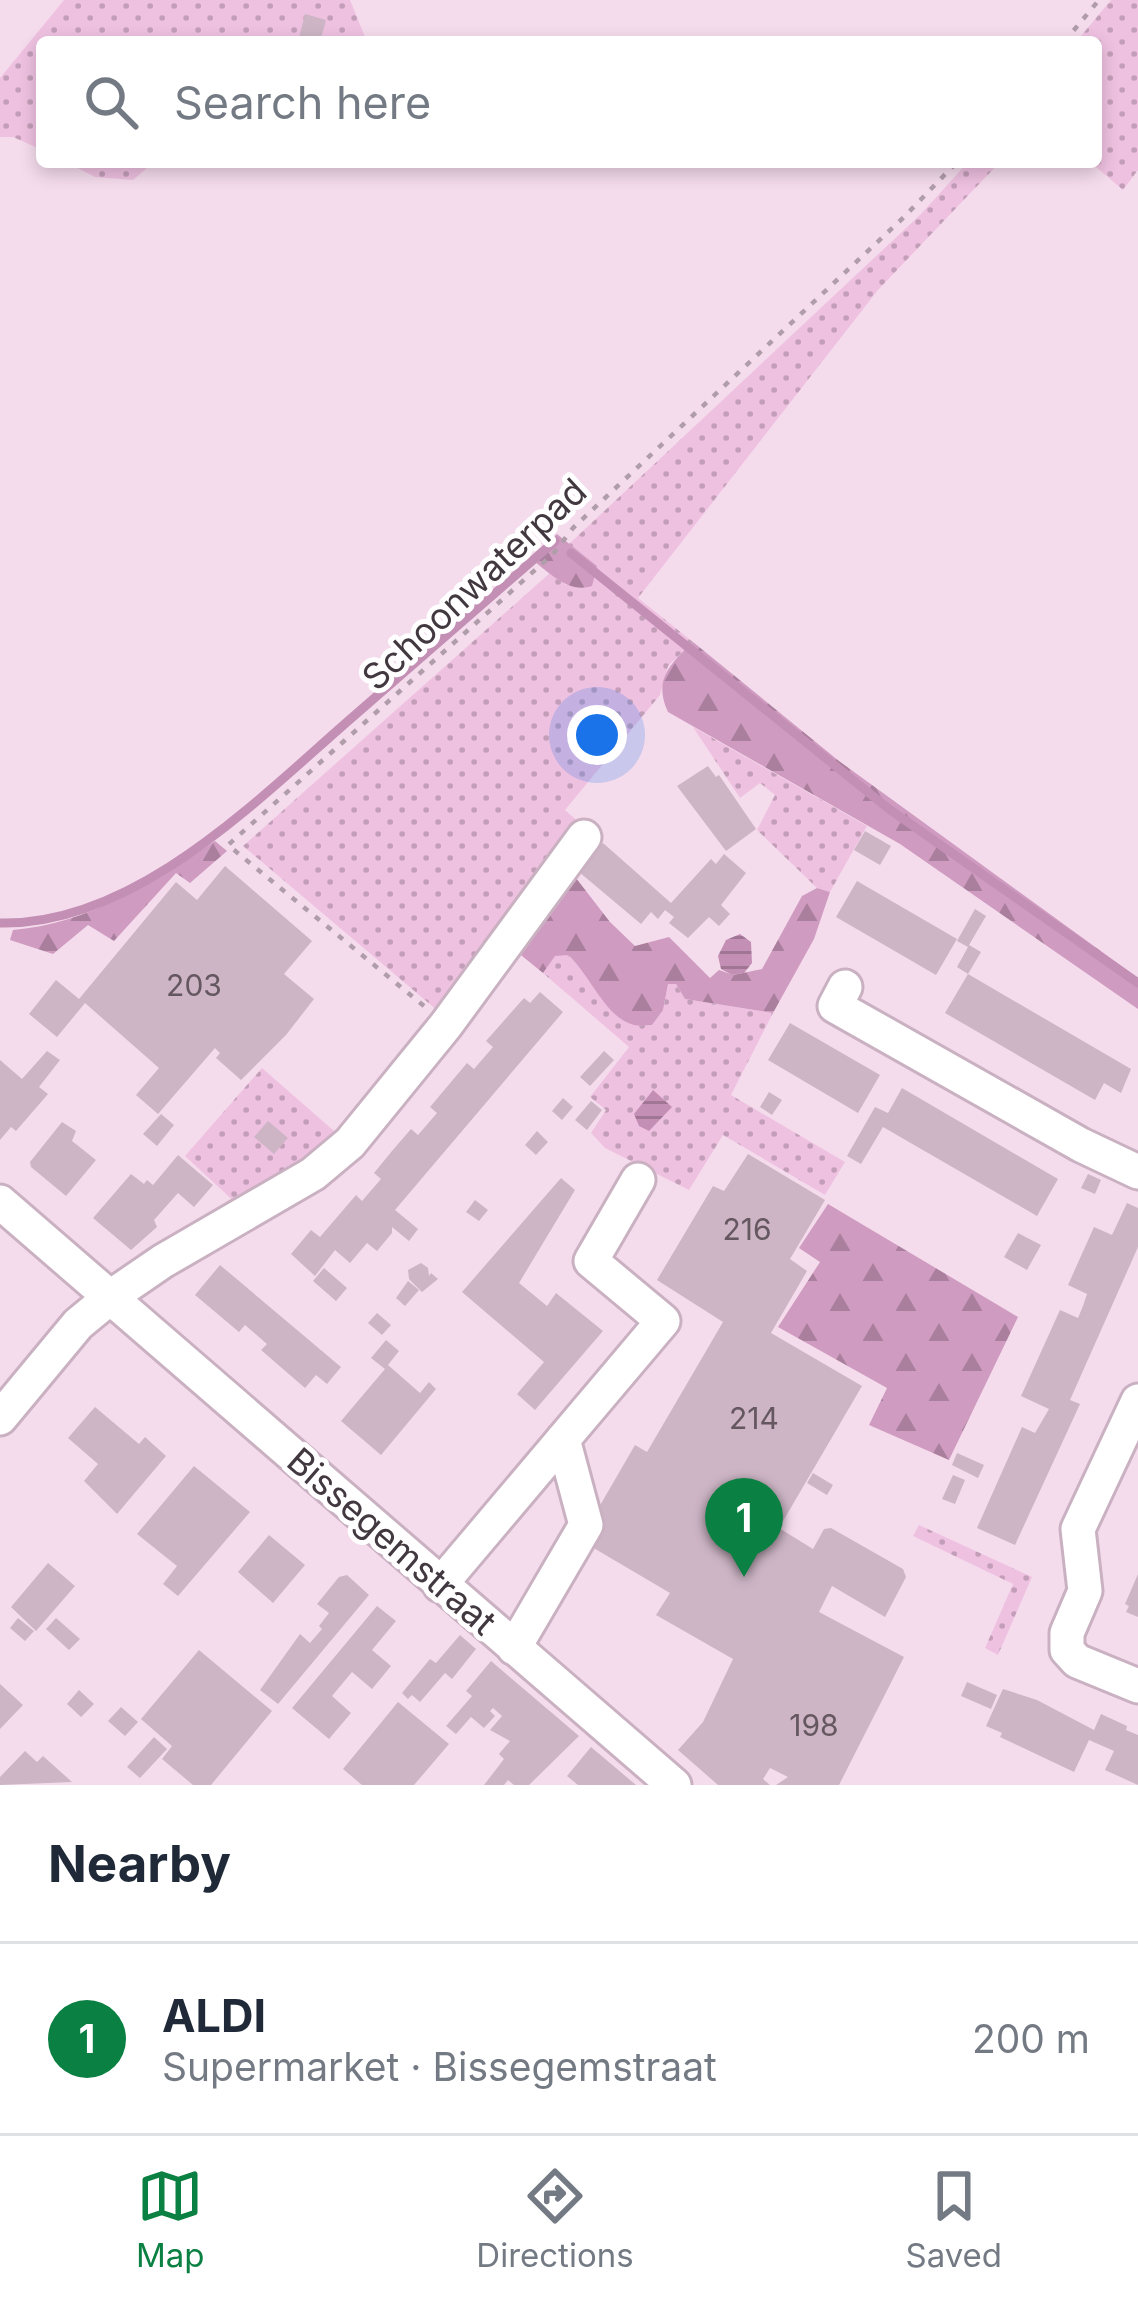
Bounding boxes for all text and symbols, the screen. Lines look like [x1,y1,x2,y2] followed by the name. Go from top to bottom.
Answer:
[36,36,1102,168] search box
[78,69,144,135] icon: search
[174,75,431,130] text: Search here
[353,469,595,699] street label: Schoonwaterpad
[567,705,627,765] your location
[166,967,222,1003] house number: 203
[722,1211,772,1247] house number: 216
[729,1400,779,1436] house number: 214
[279,1438,506,1644] street label: Bissegemstraat
[705,1478,783,1577] pin: 1
[789,1707,839,1743] house number: 198
[48,1833,231,1894] text: Nearby
[162,1988,266,2043] text: ALDI
[79,2015,95,2062] text: 1
[972,2015,1090,2062] text: 200 m
[162,2043,717,2090] text: Supermarket · Bissegemstraat
[136,2163,204,2275] tab: Map
[476,2163,634,2275] tab: Directions
[905,2163,1002,2275] tab: Saved

